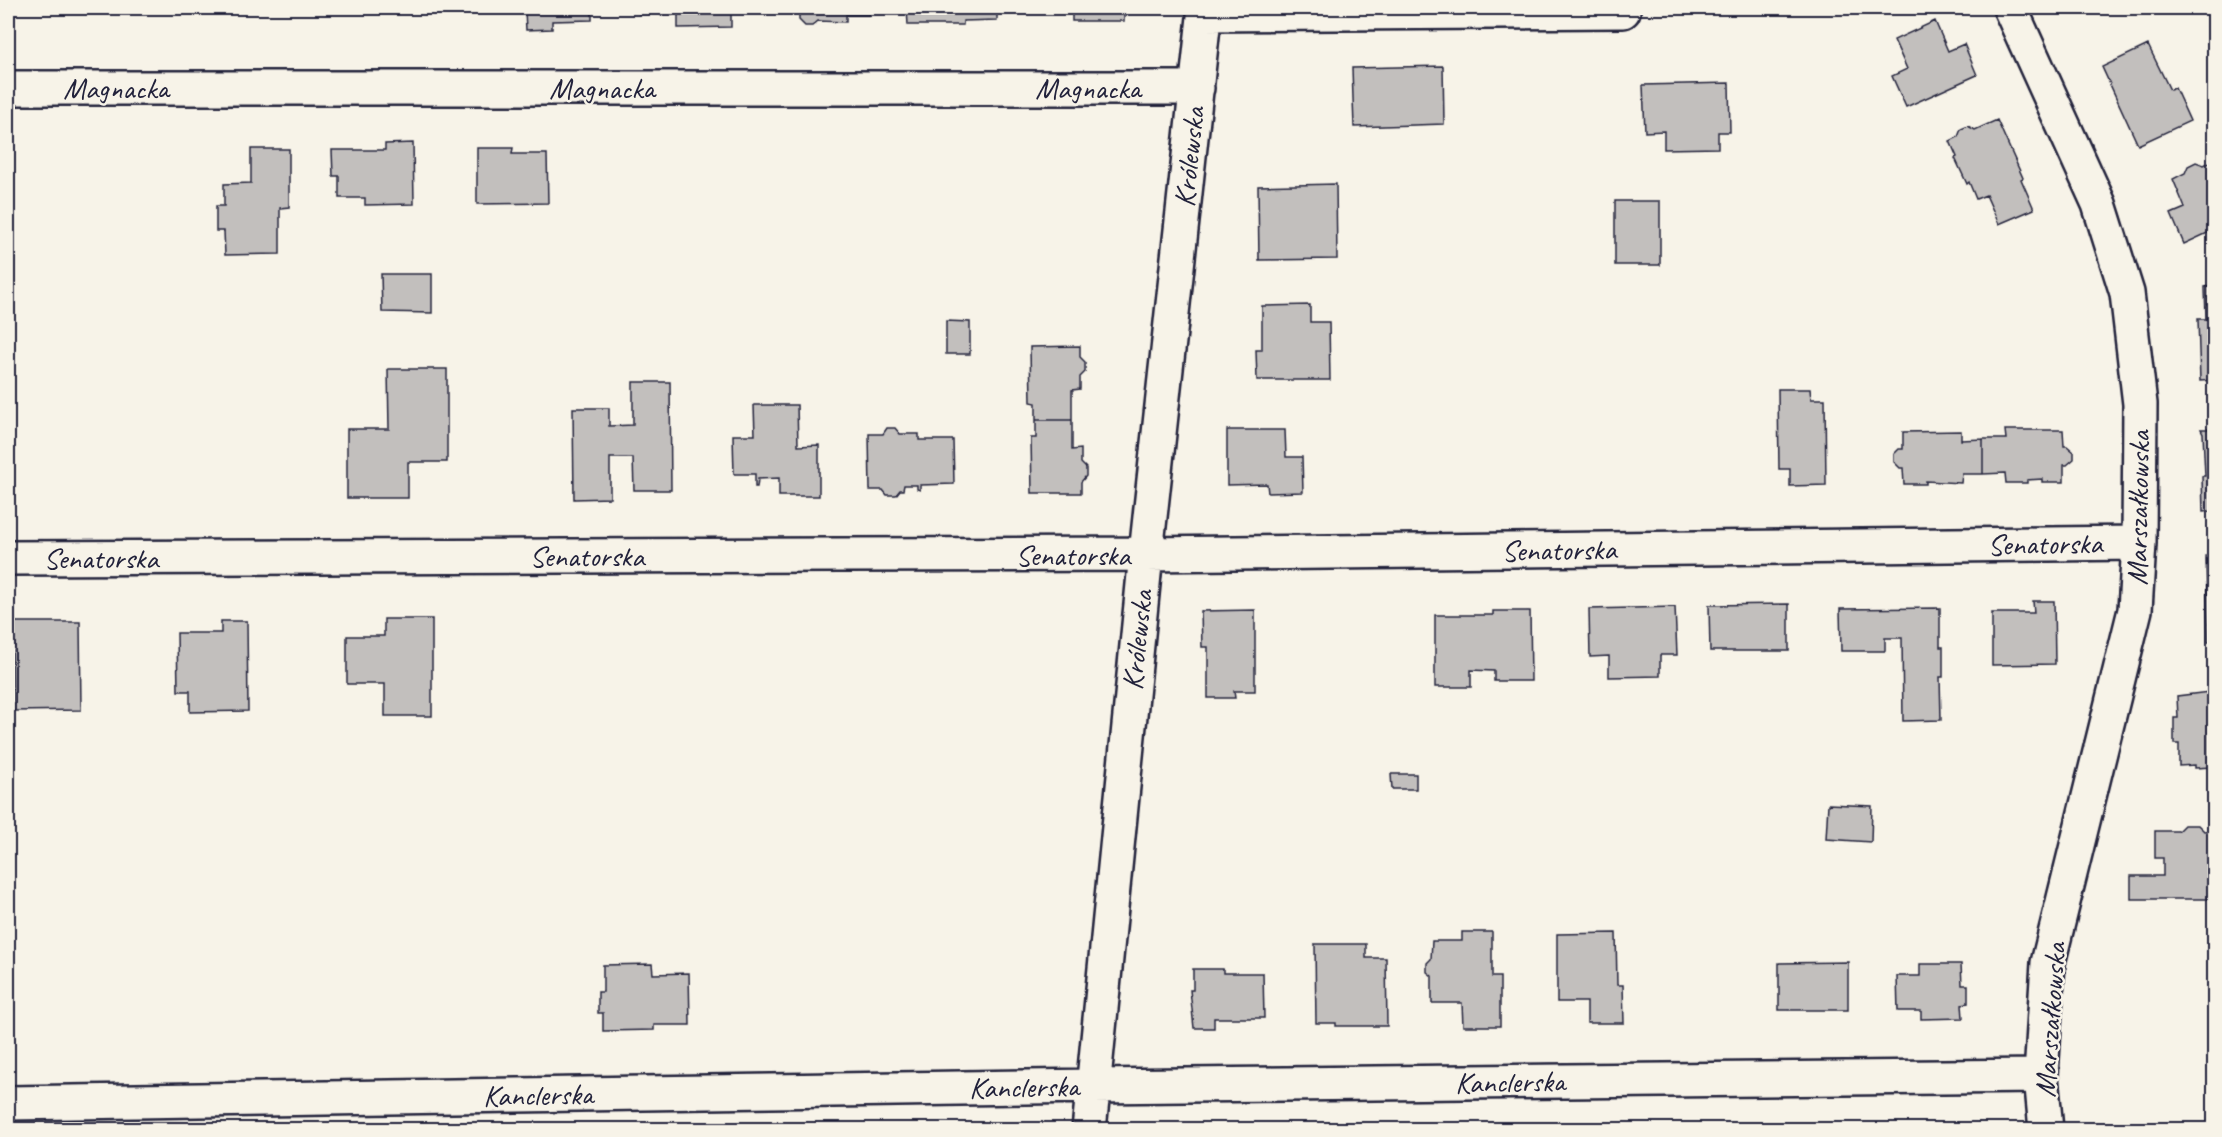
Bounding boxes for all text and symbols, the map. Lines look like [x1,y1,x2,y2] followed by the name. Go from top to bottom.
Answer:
[63,69,171,107] street label: Magnacka
[549,69,657,107] street label: Magnacka
[1035,69,1143,107] street label: Magnacka
[1165,103,1213,209] street label: Królewska
[2118,428,2158,586] street label: Marszałkowska
[1987,524,2105,564] street label: Senatorska
[1501,530,1619,570] street label: Senatorska
[1016,536,1132,574] street label: Senatorska
[530,537,646,575] street label: Senatorska
[44,539,160,577] street label: Senatorska
[1113,586,1161,692] street label: Królewska
[2026,940,2074,1098] street label: Marszałkowska
[1455,1062,1568,1102] street label: Kanclerska
[969,1067,1082,1107] street label: Kanclerska
[483,1075,596,1115] street label: Kanclerska

